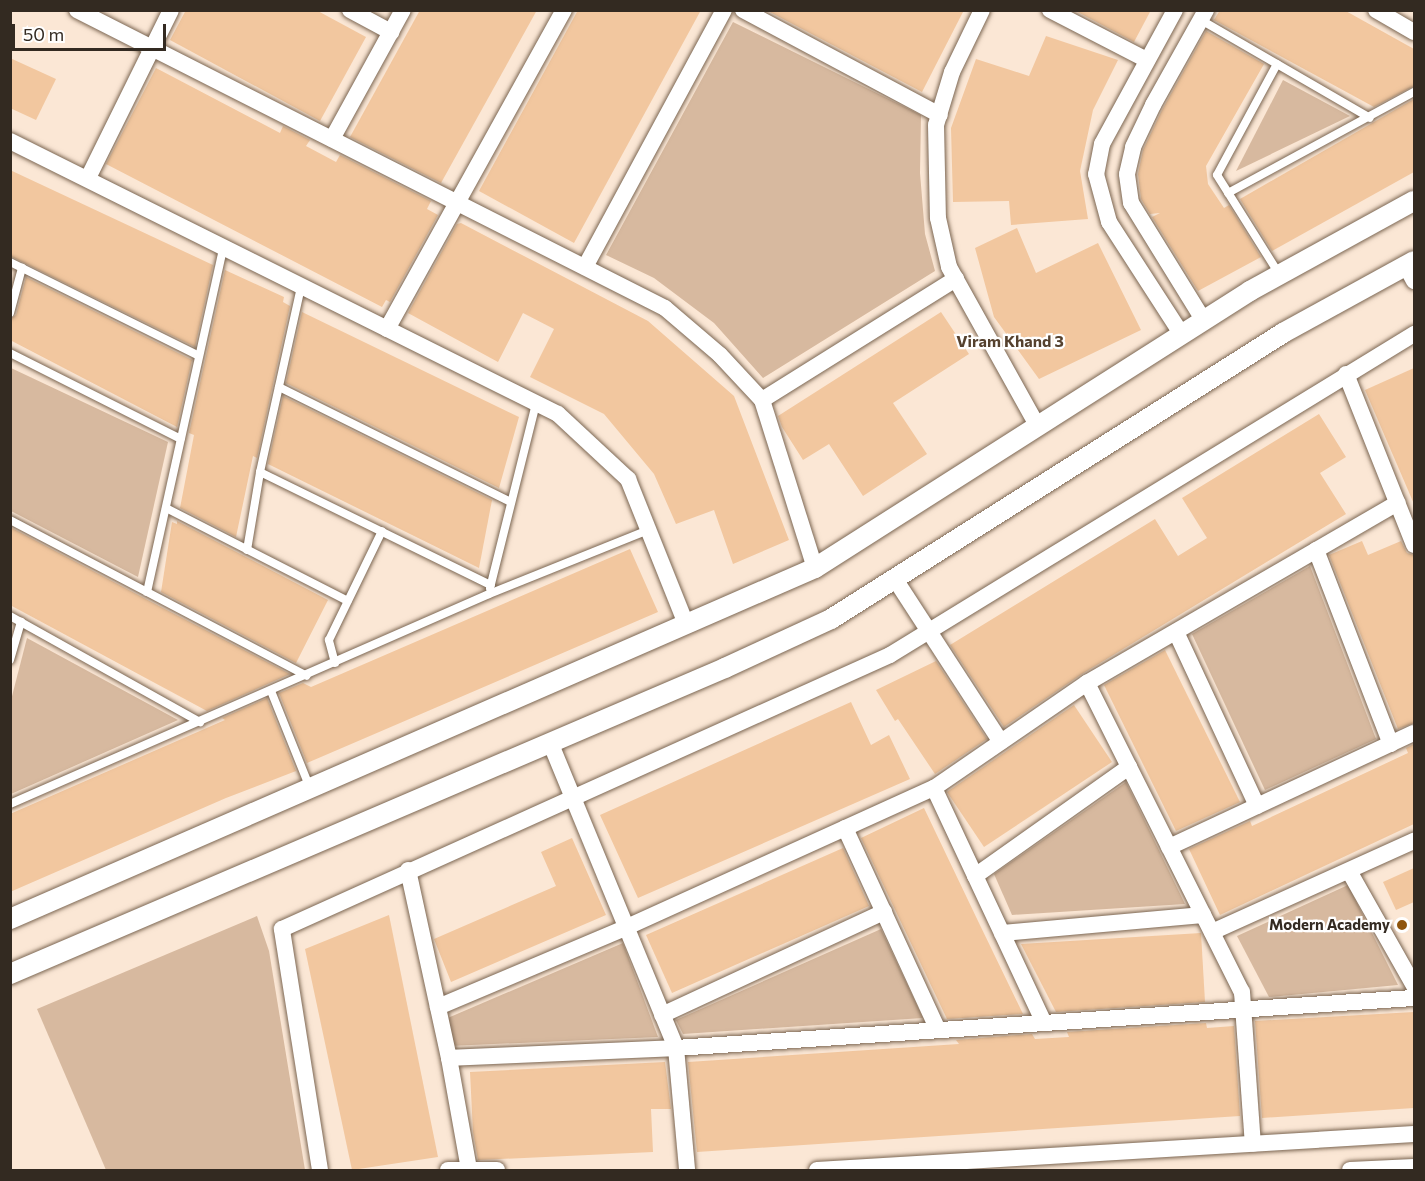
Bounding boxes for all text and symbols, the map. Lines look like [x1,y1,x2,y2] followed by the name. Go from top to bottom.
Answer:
[15,12,170,50] scale bar
[23,23,64,45] text: 50 m
[956,331,1064,351] district label: Viram Khand 3
[1269,916,1390,934] place label: Modern Academy
[1395,918,1409,932] marker: Modern Academy

